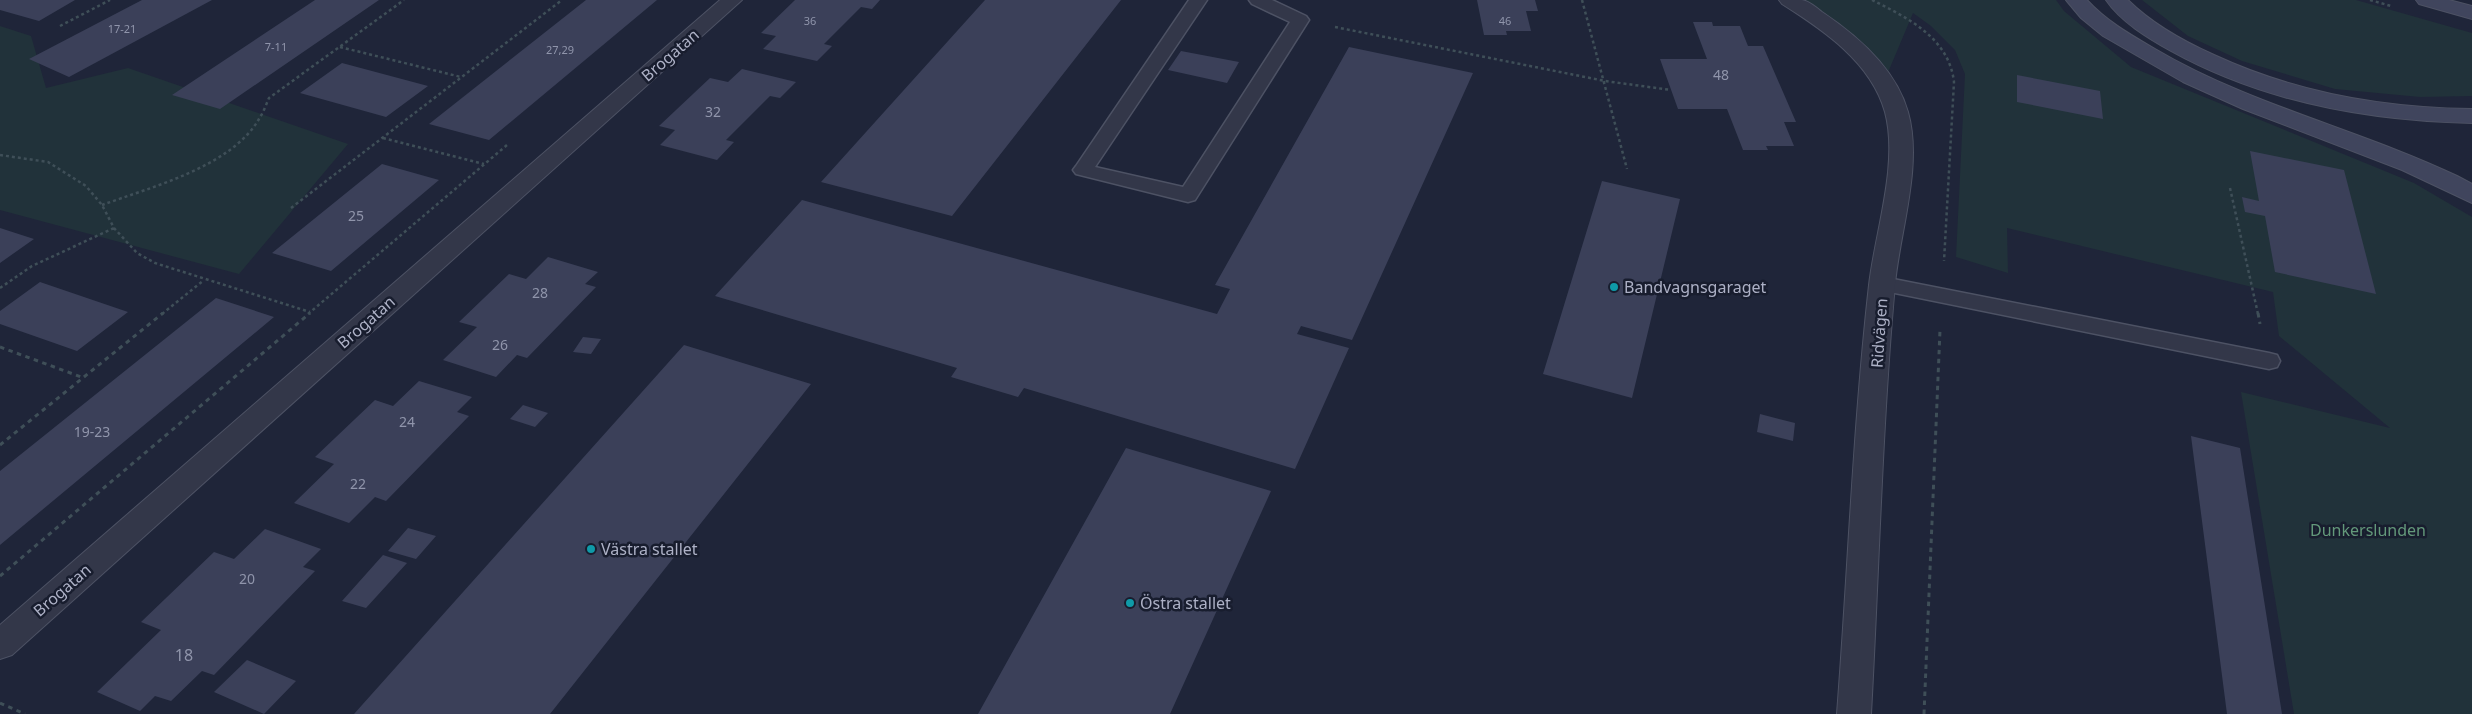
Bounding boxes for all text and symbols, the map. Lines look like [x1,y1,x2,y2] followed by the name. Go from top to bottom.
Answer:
[804,13,816,28] house number: 36
[1499,13,1511,28] house number: 46
[108,21,136,36] house number: 17-21
[636,24,704,86] street label: Brogatan
[265,39,287,54] house number: 7-11
[546,42,574,57] house number: 27,29
[1713,65,1729,84] house number: 48
[705,102,721,121] house number: 32
[348,206,364,225] house number: 25
[1624,276,1767,298] place label: Bandvagnsgaraget
[1608,281,1620,293] marker: Bandvagnsgaraget
[532,283,548,302] house number: 28
[332,291,400,353] street label: Brogatan
[1866,297,1892,369] street label: Ridvägen
[492,335,508,354] house number: 26
[399,412,415,431] house number: 24
[74,422,110,441] house number: 19-23
[350,474,366,493] house number: 22
[2310,519,2426,541] park label: Dunkerslunden
[601,538,698,560] place label: Västra stallet
[585,543,597,555] marker: Västra stallet
[28,559,96,621] street label: Brogatan
[239,569,255,588] house number: 20
[1140,592,1231,614] place label: Östra stallet
[1124,597,1136,609] marker: Östra stallet
[175,644,193,666] house number: 18

